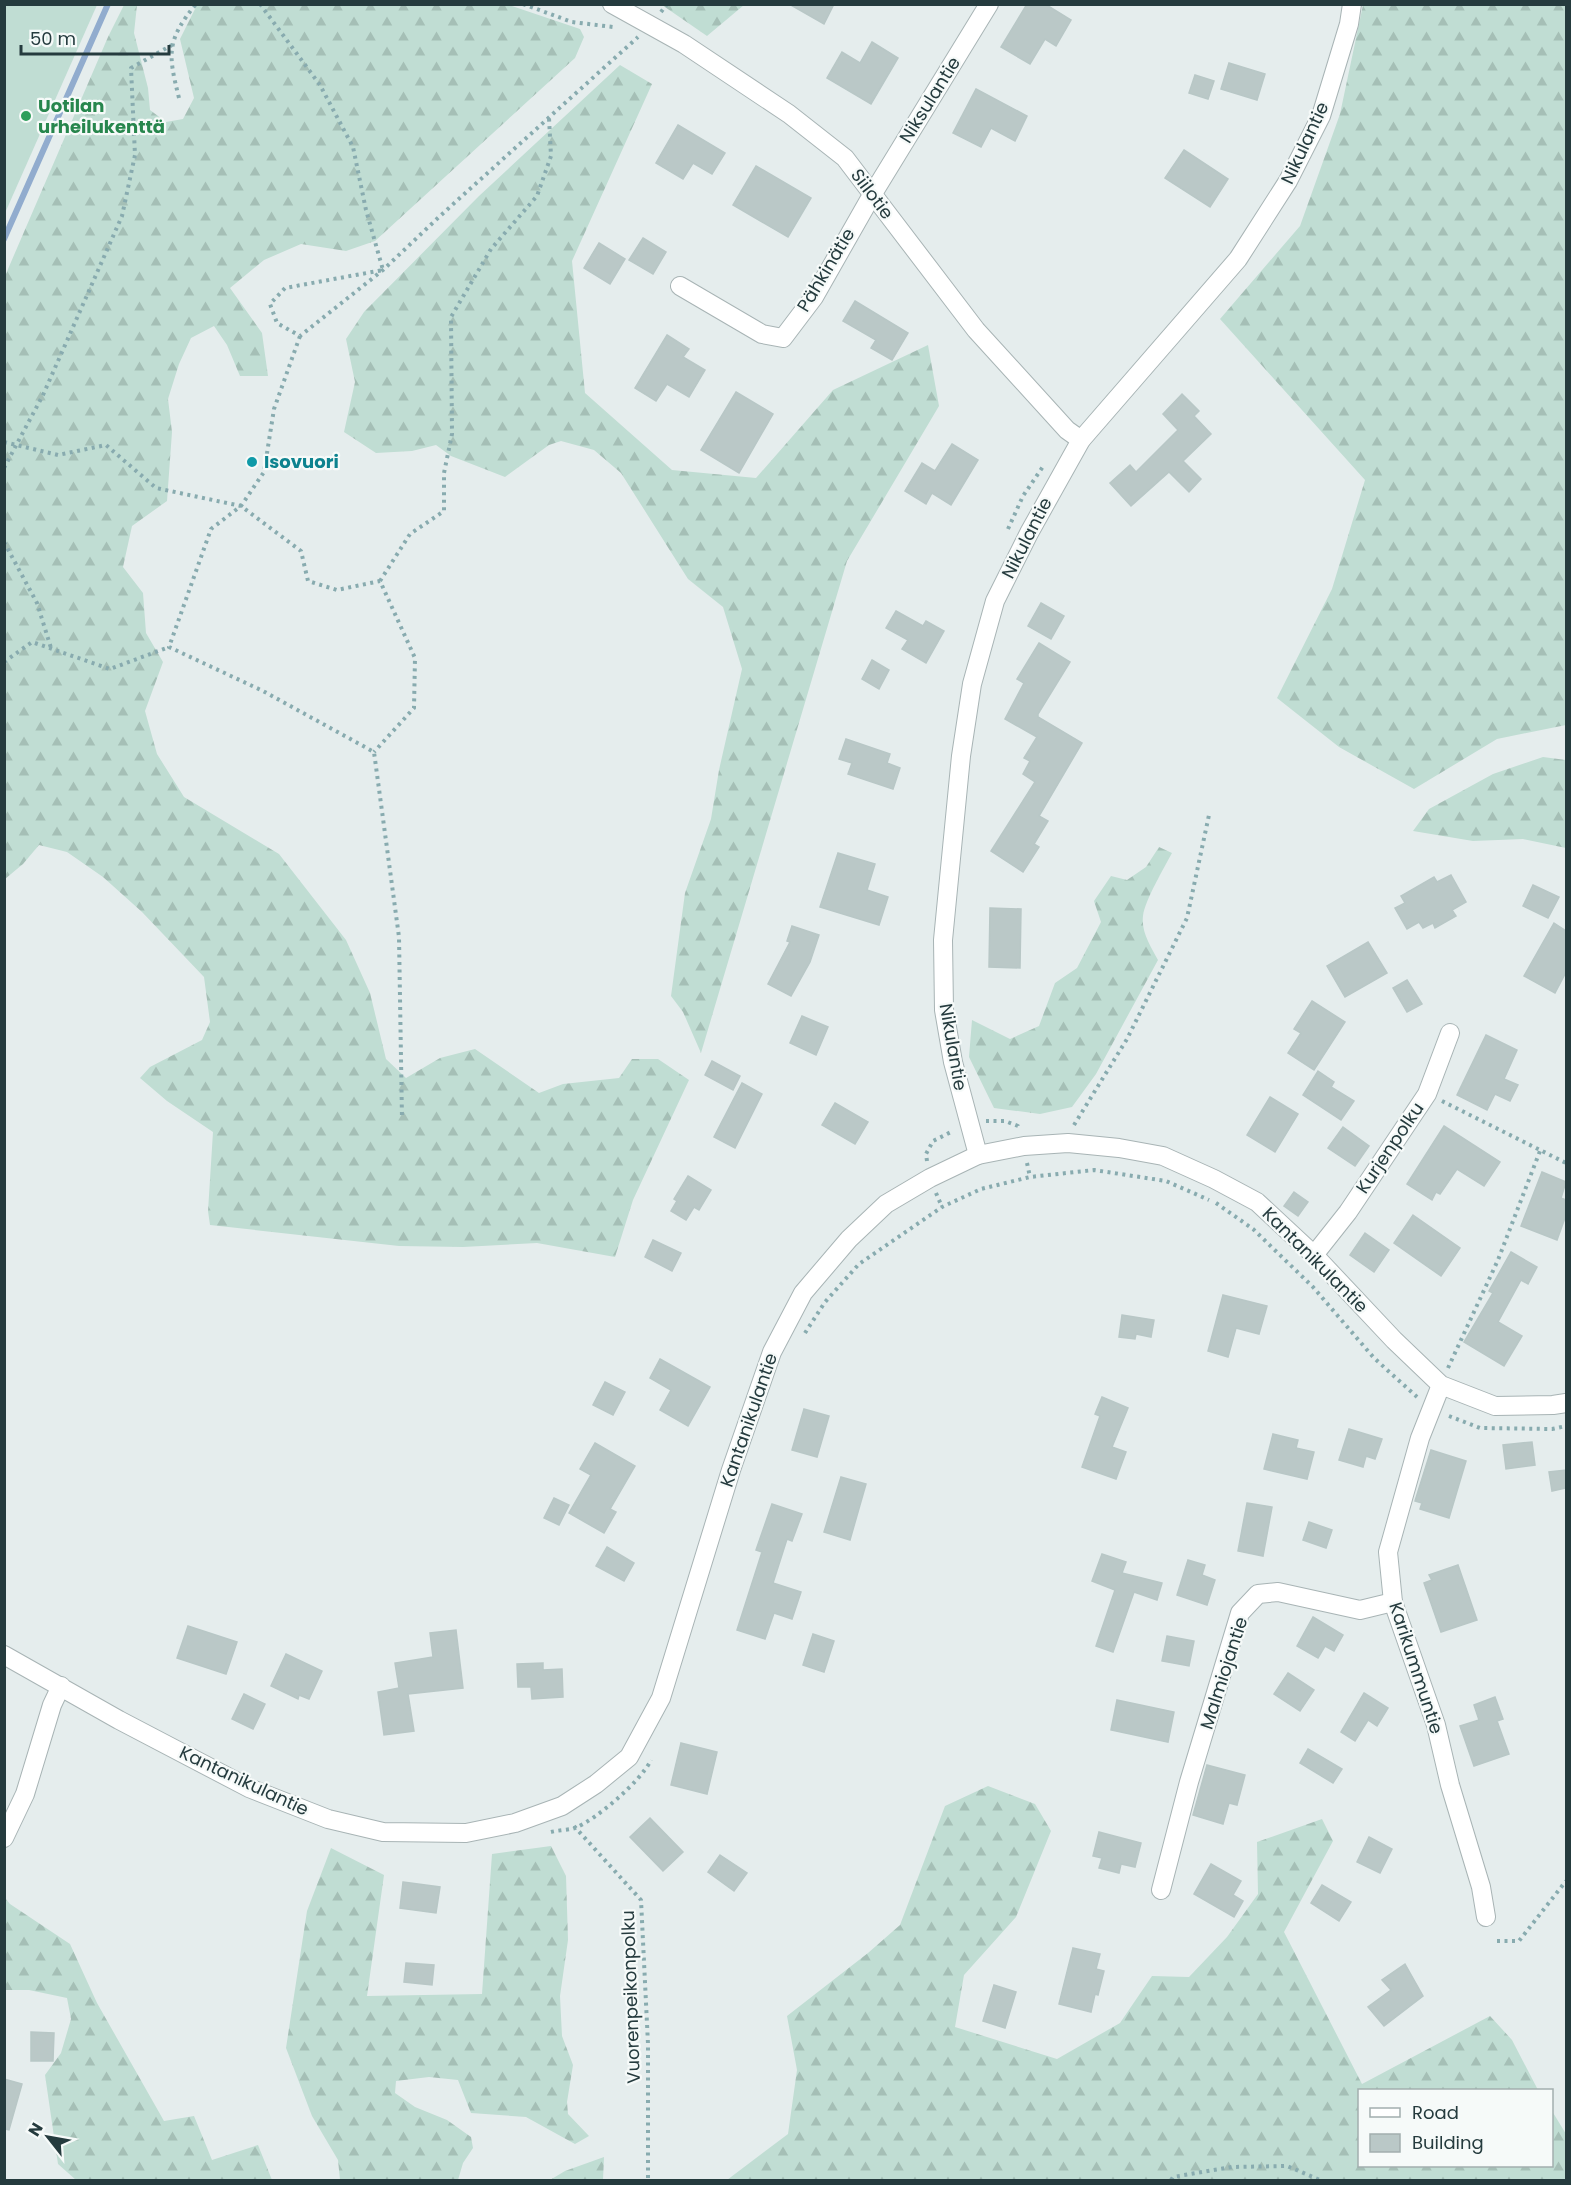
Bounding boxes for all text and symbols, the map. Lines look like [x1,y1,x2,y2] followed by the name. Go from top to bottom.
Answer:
[21,18,170,56] scale bar
[30,26,76,51] text: 50 m
[893,52,966,148] street label: Niksulantie
[38,93,165,139] place label: Uotilan urheilukenttä
[1275,98,1335,188] street label: Nikulantie
[19,109,33,123] marker: Uotilan urheilukenttä
[845,163,900,224] street label: Siilotie
[791,223,860,316] street label: Pähkinätie
[264,449,339,474] place label: Isovuori
[245,455,259,469] marker: Isovuori
[995,493,1058,583] street label: Nikulantie
[934,1001,973,1092] street label: Nikulantie
[1350,1097,1429,1198] street label: Kurjenpolku
[1257,1201,1374,1318] street label: Kantanikulantie
[714,1349,783,1490] street label: Kantanikulantie
[1383,1599,1450,1737] street label: Karikummuntie
[1194,1613,1253,1732] street label: Malmiojantie
[175,1740,313,1821] street label: Kantanikulantie
[615,1910,646,2084] street label: Vuorenpeikonpolku
[1358,2089,1553,2167] legend
[1412,2100,1459,2125] text: Road
[18,2107,78,2167] north arrow
[23,2118,49,2141] text: N
[1412,2130,1484,2155] text: Building

